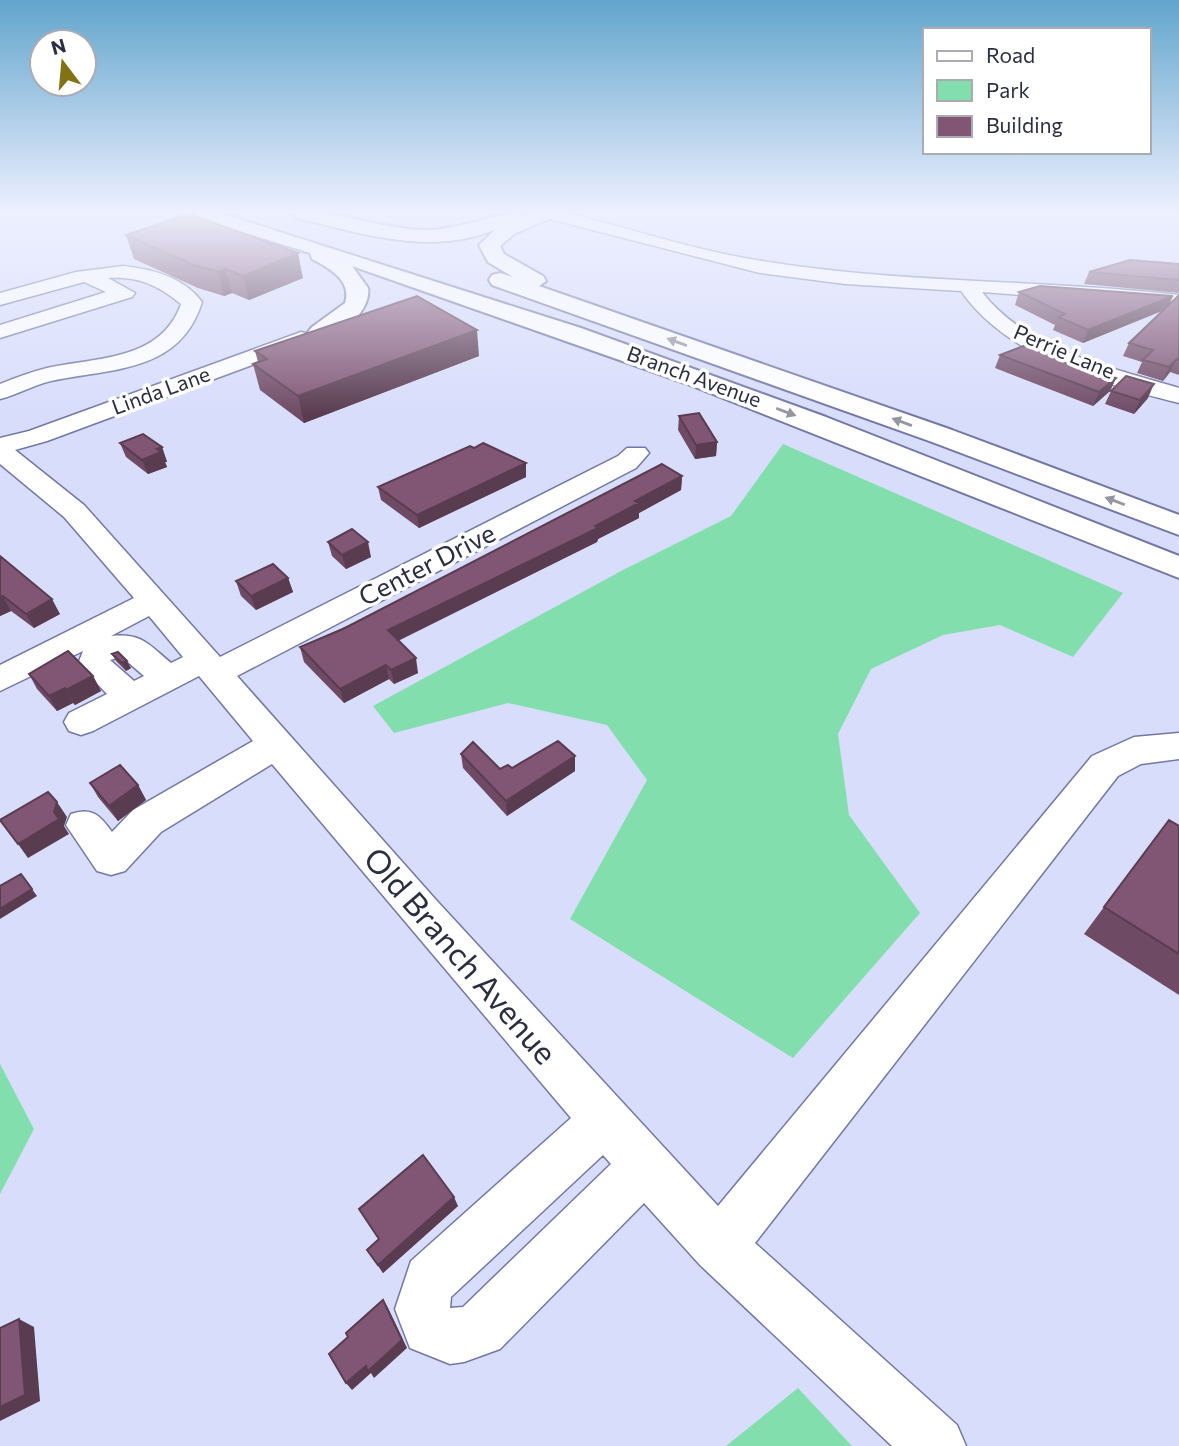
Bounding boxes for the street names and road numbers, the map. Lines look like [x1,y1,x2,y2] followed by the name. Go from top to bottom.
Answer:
[1010,318,1119,383] street label: Perrie Lane
[624,340,765,411] street label: Branch Avenue
[108,360,213,419] street label: Linda Lane
[353,516,500,611] street label: Center Drive
[357,838,566,1071] street label: Old Branch Avenue

